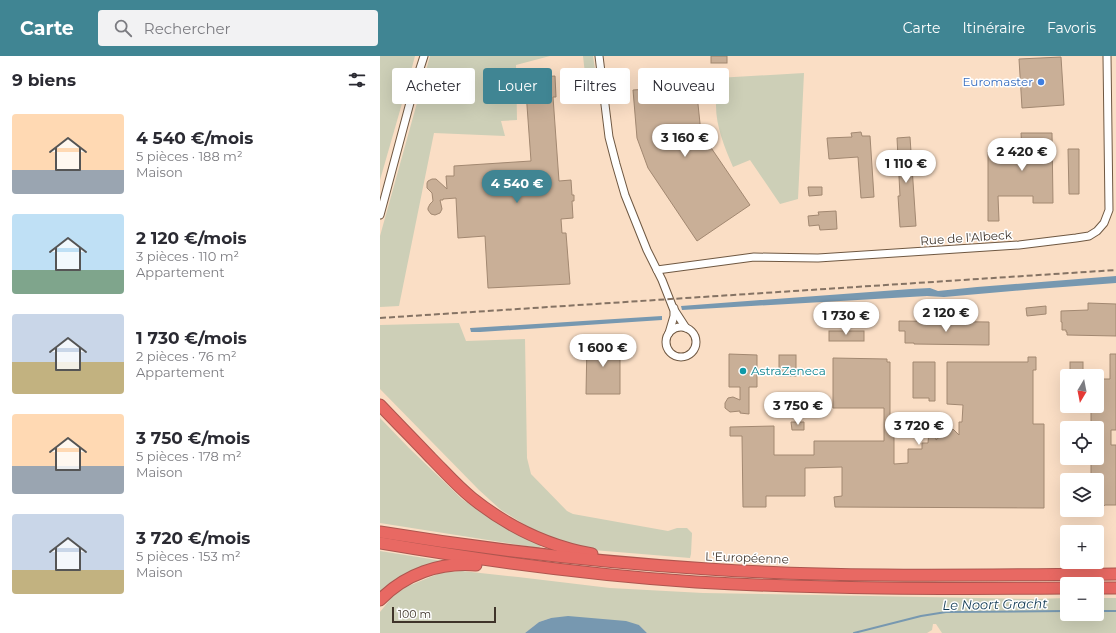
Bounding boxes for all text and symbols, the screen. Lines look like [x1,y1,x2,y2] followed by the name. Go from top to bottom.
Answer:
[98,10,378,46] search box
[20,17,74,40] text: Carte
[112,17,134,39] icon: search
[144,19,231,38] text: Rechercher
[903,19,940,37] text: Carte
[962,19,1025,37] text: Itinéraire
[1047,19,1096,37] text: Favoris
[392,68,475,104] chip: Acheter
[483,68,552,104] chip: Louer
[560,68,630,104] chip: Filtres
[638,68,729,104] chip: Nouveau
[346,69,368,91] icon: filters
[12,70,76,90] text: 9 biens
[962,74,1033,89] place label: Euromaster
[1036,77,1046,87] marker: Euromaster
[648,124,722,158] pin: 3 160 €
[136,128,253,148] text: 4 540 €/mois
[661,129,709,145] text: 3 160 €
[44,130,92,178] icon: home
[985,138,1059,172] pin: 2 420 €
[996,143,1048,159] text: 2 420 €
[136,148,243,164] text: 5 pièces · 188 m²
[869,150,943,184] pin: 1 110 €
[885,155,927,171] text: 1 110 €
[136,164,183,180] text: Maison
[480,170,554,204] pin: 4 540 €
[491,175,543,191] text: 4 540 €
[920,227,1013,248] street label: Rue de l'Albeck
[136,228,246,248] text: 2 120 €/mois
[44,230,92,278] icon: home
[136,248,239,264] text: 3 pièces · 110 m²
[136,264,225,280] text: Appartement
[909,299,983,333] pin: 2 120 €
[809,302,883,336] pin: 1 730 €
[922,304,970,320] text: 2 120 €
[822,307,870,323] text: 1 730 €
[136,328,247,348] text: 1 730 €/mois
[44,330,92,378] icon: home
[566,334,640,368] pin: 1 600 €
[579,339,627,355] text: 1 600 €
[136,348,237,364] text: 2 pièces · 76 m²
[751,363,826,378] place label: AstraZeneca
[136,364,225,380] text: Appartement
[738,366,748,376] marker: AstraZeneca
[1060,369,1104,413] north arrow
[1060,369,1104,621] map controls
[761,392,835,426] pin: 3 750 €
[773,397,823,413] text: 3 750 €
[882,412,956,446] pin: 3 720 €
[894,417,944,433] text: 3 720 €
[1060,421,1104,465] button: locate
[136,428,250,448] text: 3 750 €/mois
[44,430,92,478] icon: home
[136,448,242,464] text: 5 pièces · 178 m²
[136,464,183,480] text: Maison
[1060,473,1104,517] button: layers
[1060,525,1104,569] button: +
[136,528,250,548] text: 3 720 €/mois
[44,530,92,578] icon: home
[136,548,241,564] text: 5 pièces · 153 m²
[705,549,789,566] street label: L'Européenne
[136,564,183,580] text: Maison
[1060,577,1104,621] button: −
[942,595,1048,613] water label: Le Noort Gracht
[392,605,496,624] scale bar
[398,607,431,621] text: 100 m

